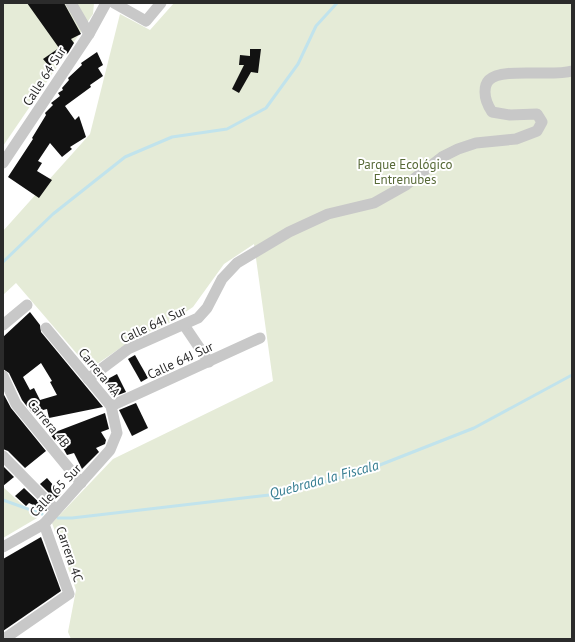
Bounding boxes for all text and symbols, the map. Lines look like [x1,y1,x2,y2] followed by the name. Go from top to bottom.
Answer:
[19,43,70,109] street label: Calle 64 Sur
[357,156,453,188] park label: Parque Ecológico Entrenubes
[117,301,190,347] street label: Calle 64I Sur
[144,337,217,383] street label: Calle 64J Sur
[75,344,125,401] street label: Carrera 4A
[24,395,74,451] street label: Carrera 4B
[267,456,381,502] water label: Quebrada la Fiscala
[26,460,85,520] street label: Calle 65 Sur
[52,524,87,584] street label: Carrera 4C

